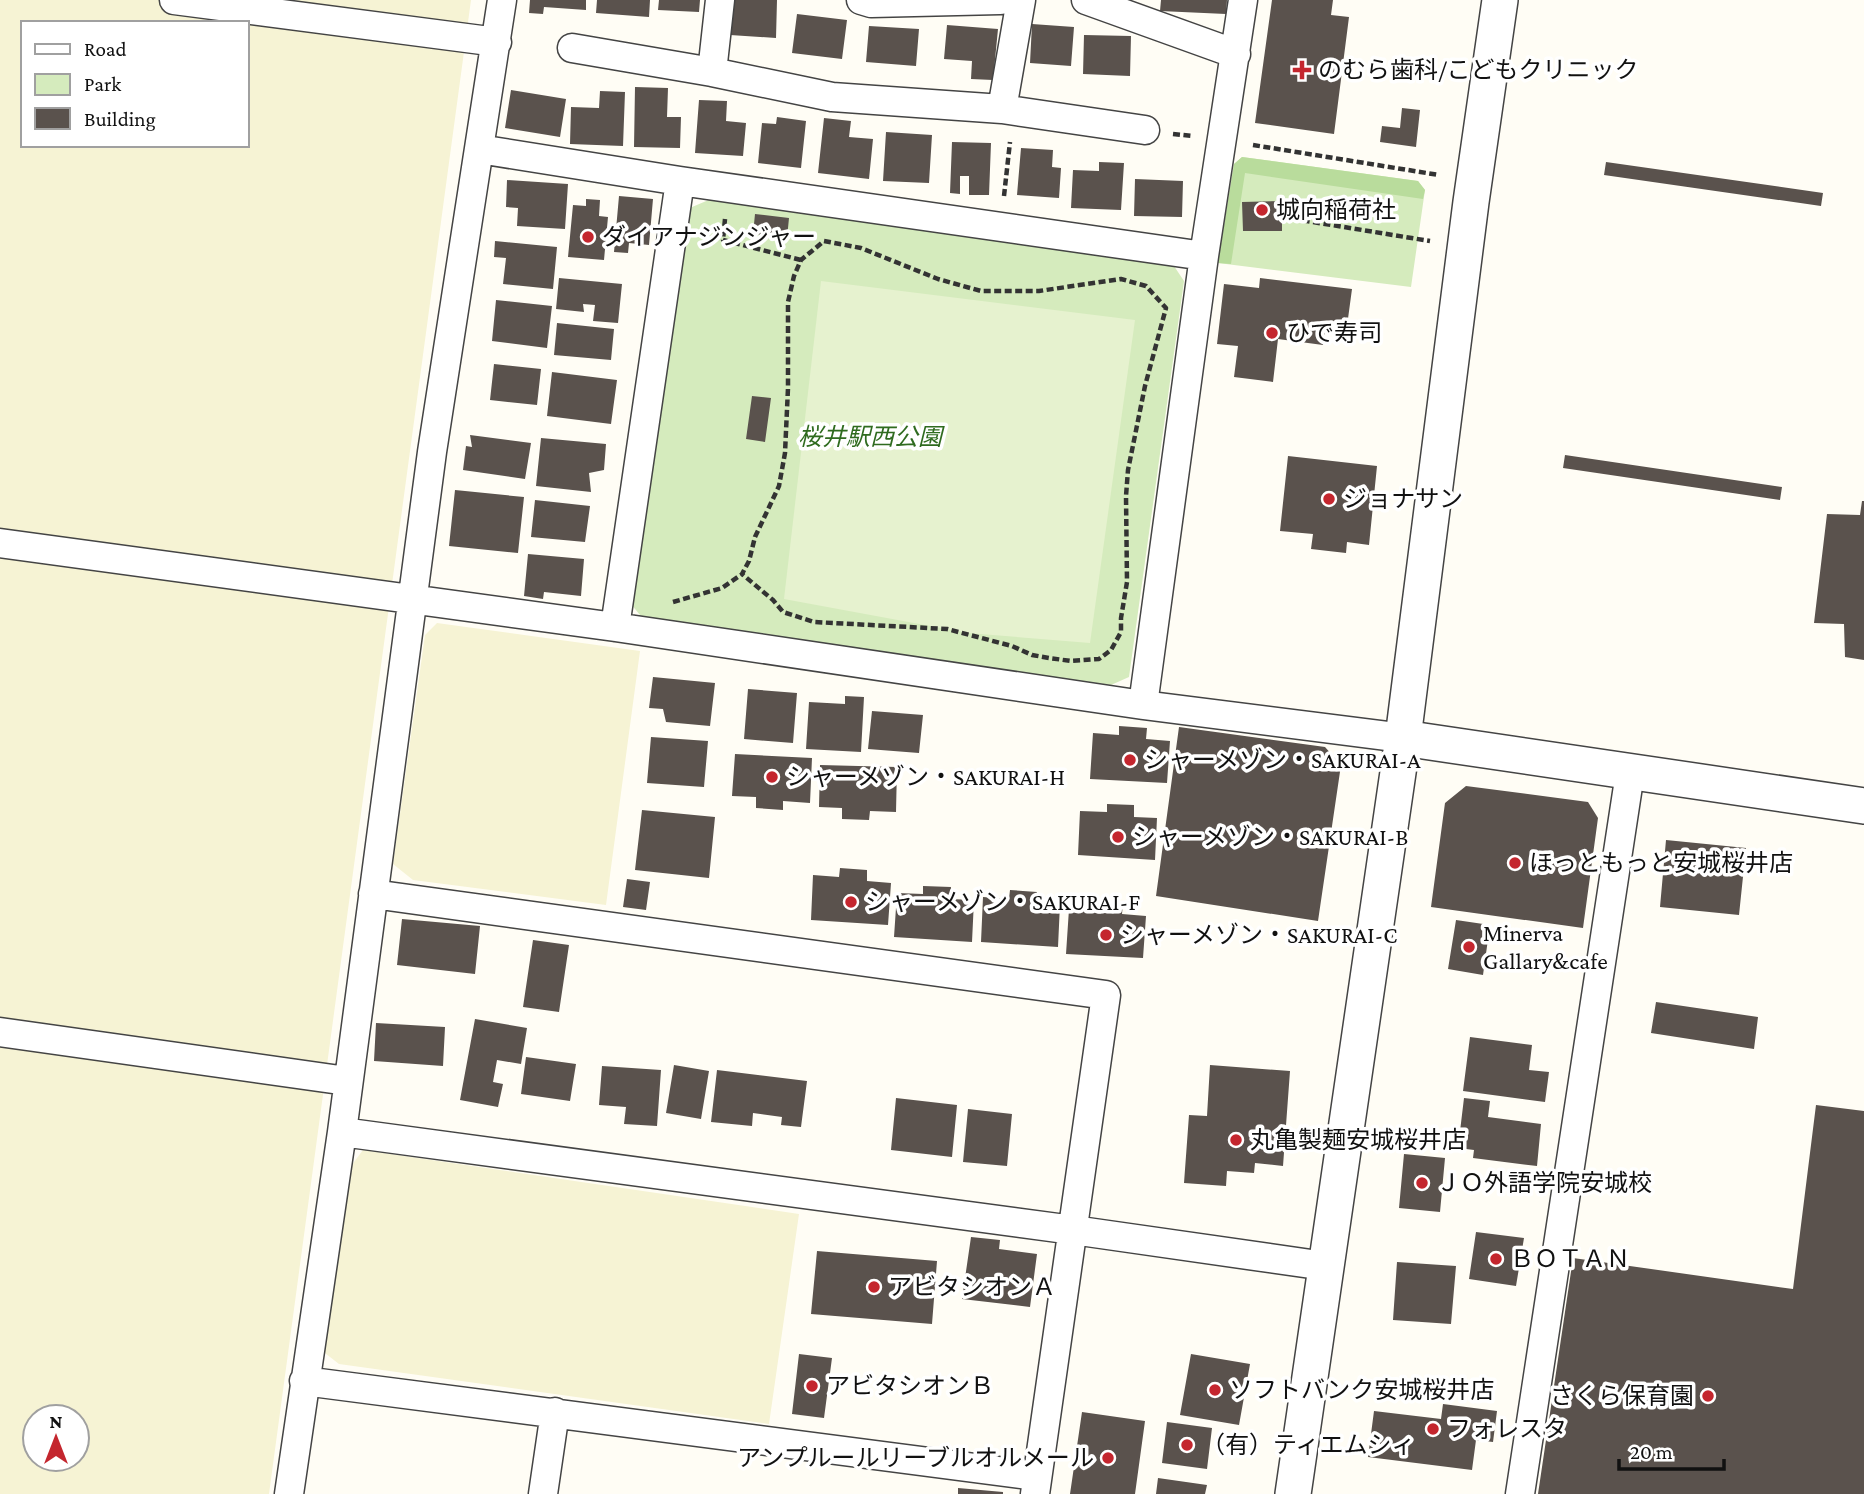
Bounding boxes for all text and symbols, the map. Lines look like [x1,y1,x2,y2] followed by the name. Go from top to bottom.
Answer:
[21,21,248,147] legend
[84,37,127,61] text: Road
[1318,56,1639,83] place label: のむら歯科/こどもクリニック
[1292,60,1312,80] marker: のむら歯科/こどもクリニック
[84,72,121,96] text: Park
[84,107,156,131] text: Building
[1276,196,1396,223] place label: 城向稲荷社
[1254,202,1270,218] marker: 城向稲荷社
[602,223,816,250] place label: ダイアナジンジャー
[580,229,596,245] marker: ダイアナジンジャー
[1286,319,1382,346] place label: ひで寿司
[1264,325,1280,341] marker: ひで寿司
[798,423,945,450] park label: 桜井駅西公園
[1343,485,1463,512] place label: ジョナサン
[1321,491,1337,507] marker: ジョナサン
[1144,746,1421,773] place label: シャーメゾン・SAKURAI-A
[1122,752,1138,768] marker: シャーメゾン・SAKURAI-A
[786,763,1065,790] place label: シャーメゾン・SAKURAI-H
[764,769,780,785] marker: シャーメゾン・SAKURAI-H
[1132,823,1408,850] place label: シャーメゾン・SAKURAI-B
[1110,829,1126,845] marker: シャーメゾン・SAKURAI-B
[1529,849,1793,876] place label: ほっともっと安城桜井店
[1507,855,1523,871] marker: ほっともっと安城桜井店
[865,888,1140,915] place label: シャーメゾン・SAKURAI-F
[843,894,859,910] marker: シャーメゾン・SAKURAI-F
[1483,919,1608,974] place label: Minerva Gallary&cafe
[1120,921,1397,948] place label: シャーメゾン・SAKURAI-C
[1098,927,1114,943] marker: シャーメゾン・SAKURAI-C
[1461,939,1477,955] marker: Minerva Gallary&cafe
[1250,1126,1466,1153] place label: 丸亀製麺安城桜井店
[1228,1132,1244,1148] marker: 丸亀製麺安城桜井店
[1436,1169,1652,1196] place label: ＪＯ外語学院安城校
[1414,1175,1430,1191] marker: ＪＯ外語学院安城校
[1510,1245,1630,1272] place label: ＢＯＴＡＮ
[1488,1251,1504,1267] marker: ＢＯＴＡＮ
[888,1273,1056,1300] place label: アビタシオンＡ
[866,1279,882,1295] marker: アビタシオンＡ
[826,1372,994,1399] place label: アビタシオンＢ
[1229,1376,1494,1403] place label: ソフトバンク安城桜井店
[804,1378,820,1394] marker: アビタシオンＢ
[1207,1382,1223,1398] marker: ソフトバンク安城桜井店
[1550,1382,1694,1409] place label: さくら保育園
[1700,1388,1716,1404] marker: さくら保育園
[21,1403,91,1473] north arrow
[50,1411,63,1432] text: N
[1447,1415,1567,1442] place label: フォレスタ
[1425,1421,1441,1437] marker: フォレスタ
[1619,1428,1724,1472] scale bar
[1201,1431,1416,1458] place label: （有）ティエムシィ
[1179,1437,1195,1453] marker: （有）ティエムシィ
[1630,1440,1673,1464] text: 20 m
[737,1444,1094,1471] place label: アンプルールリーブルオルメール
[1100,1450,1116,1466] marker: アンプルールリーブルオルメール

